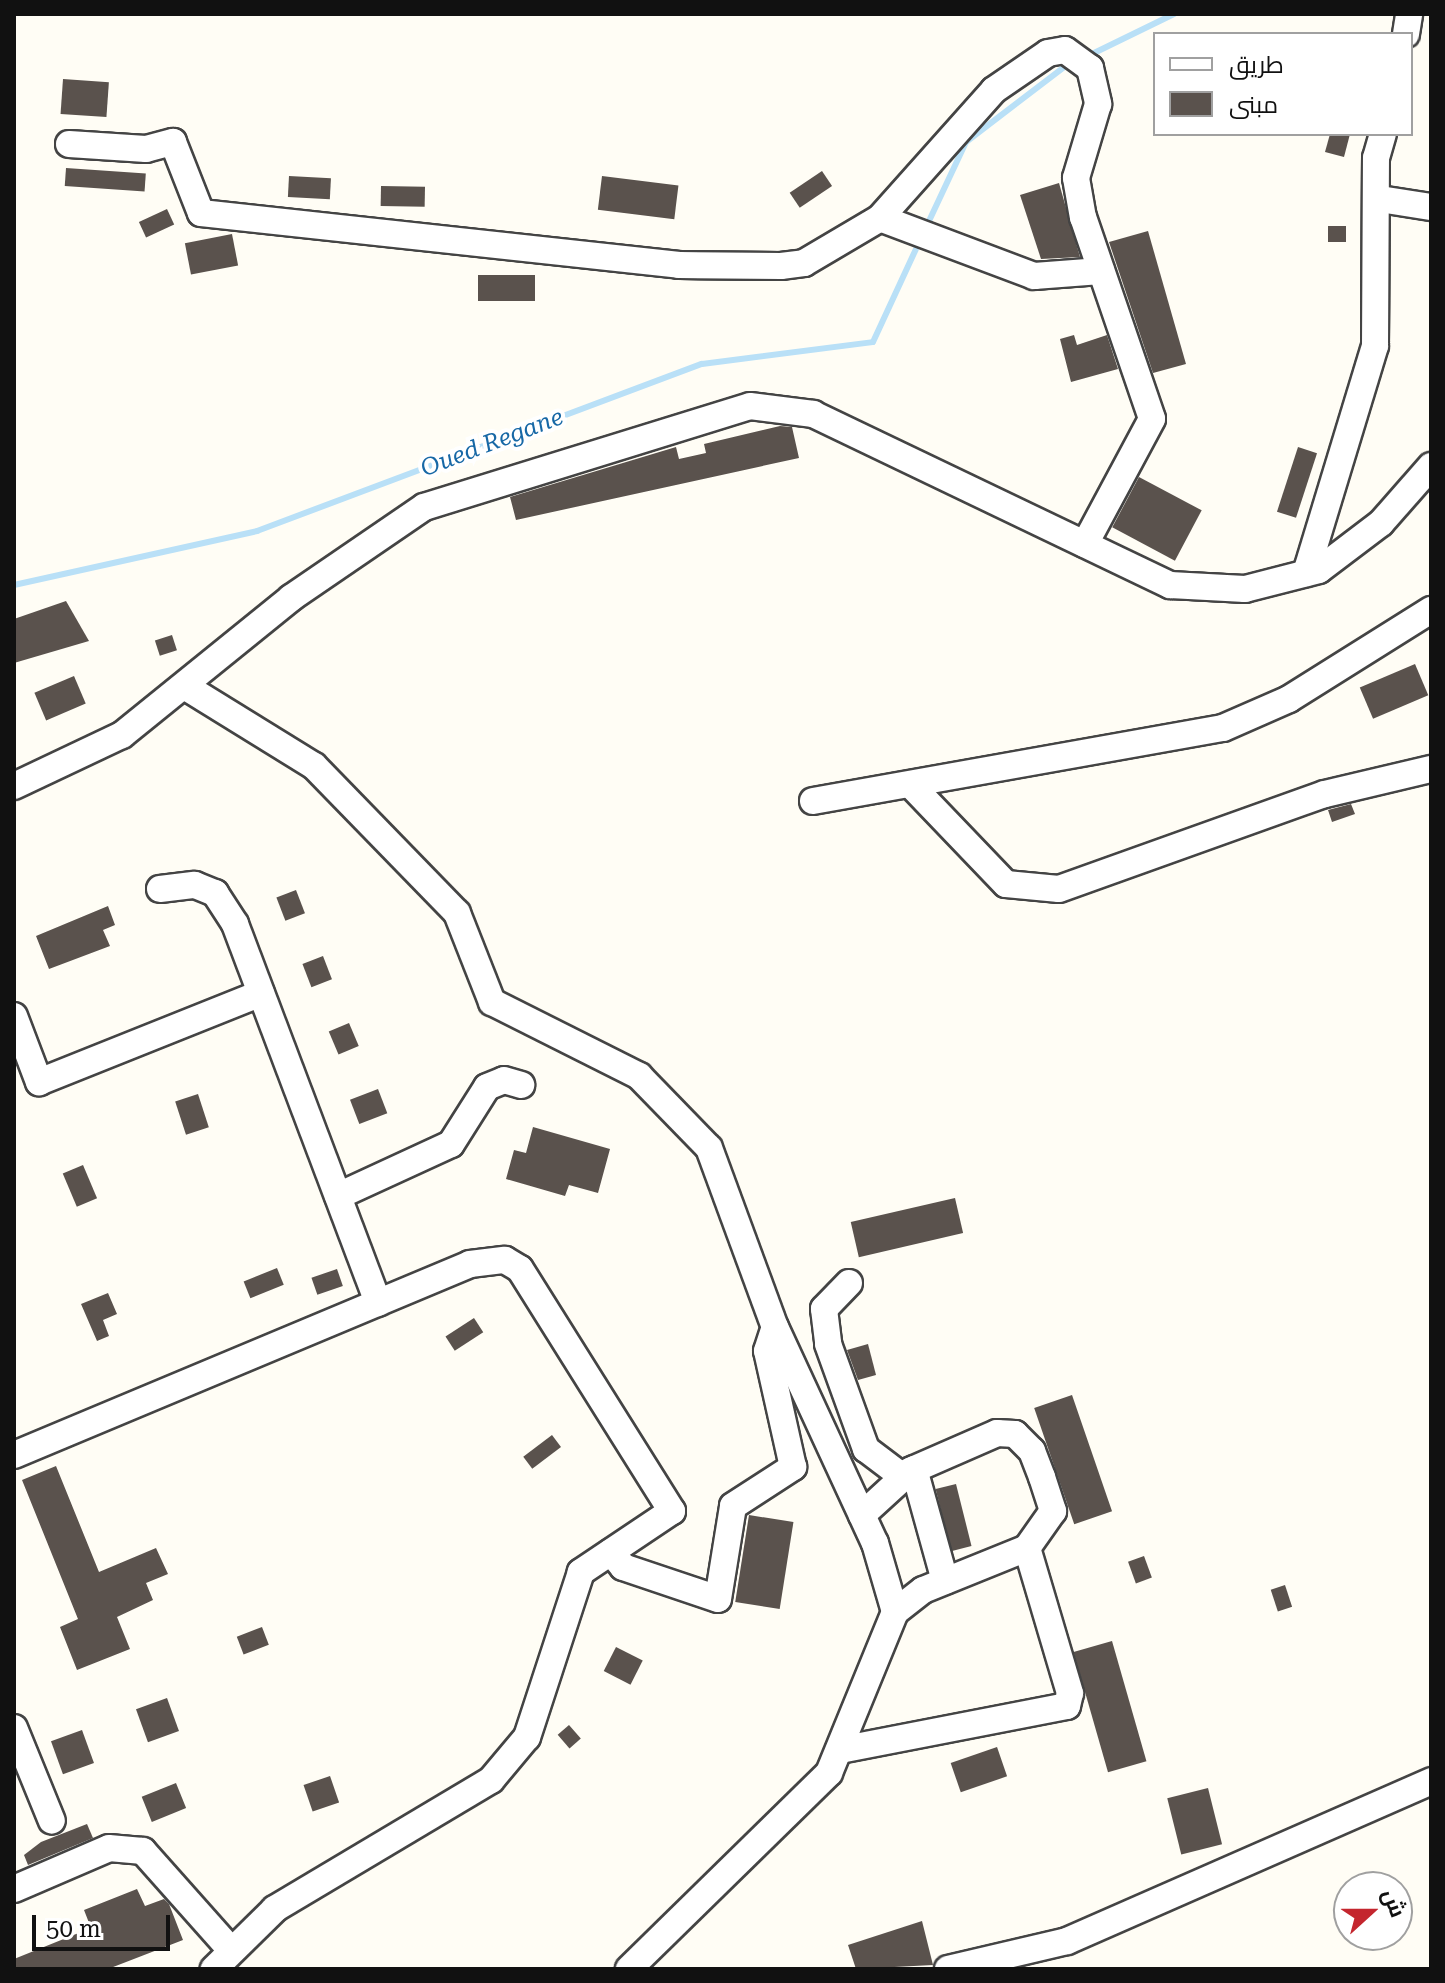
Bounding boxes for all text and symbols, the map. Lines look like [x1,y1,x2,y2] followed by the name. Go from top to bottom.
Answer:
[1153,32,1413,136] legend
[1229,51,1284,79] text: طريق
[1229,91,1278,119] text: مبنى
[417,403,567,483] water label: Oued Regane
[1333,1871,1413,1951] north arrow
[1377,1885,1411,1921] text: ش
[36,1899,174,1949] scale bar
[46,1915,101,1943] text: 50 m

